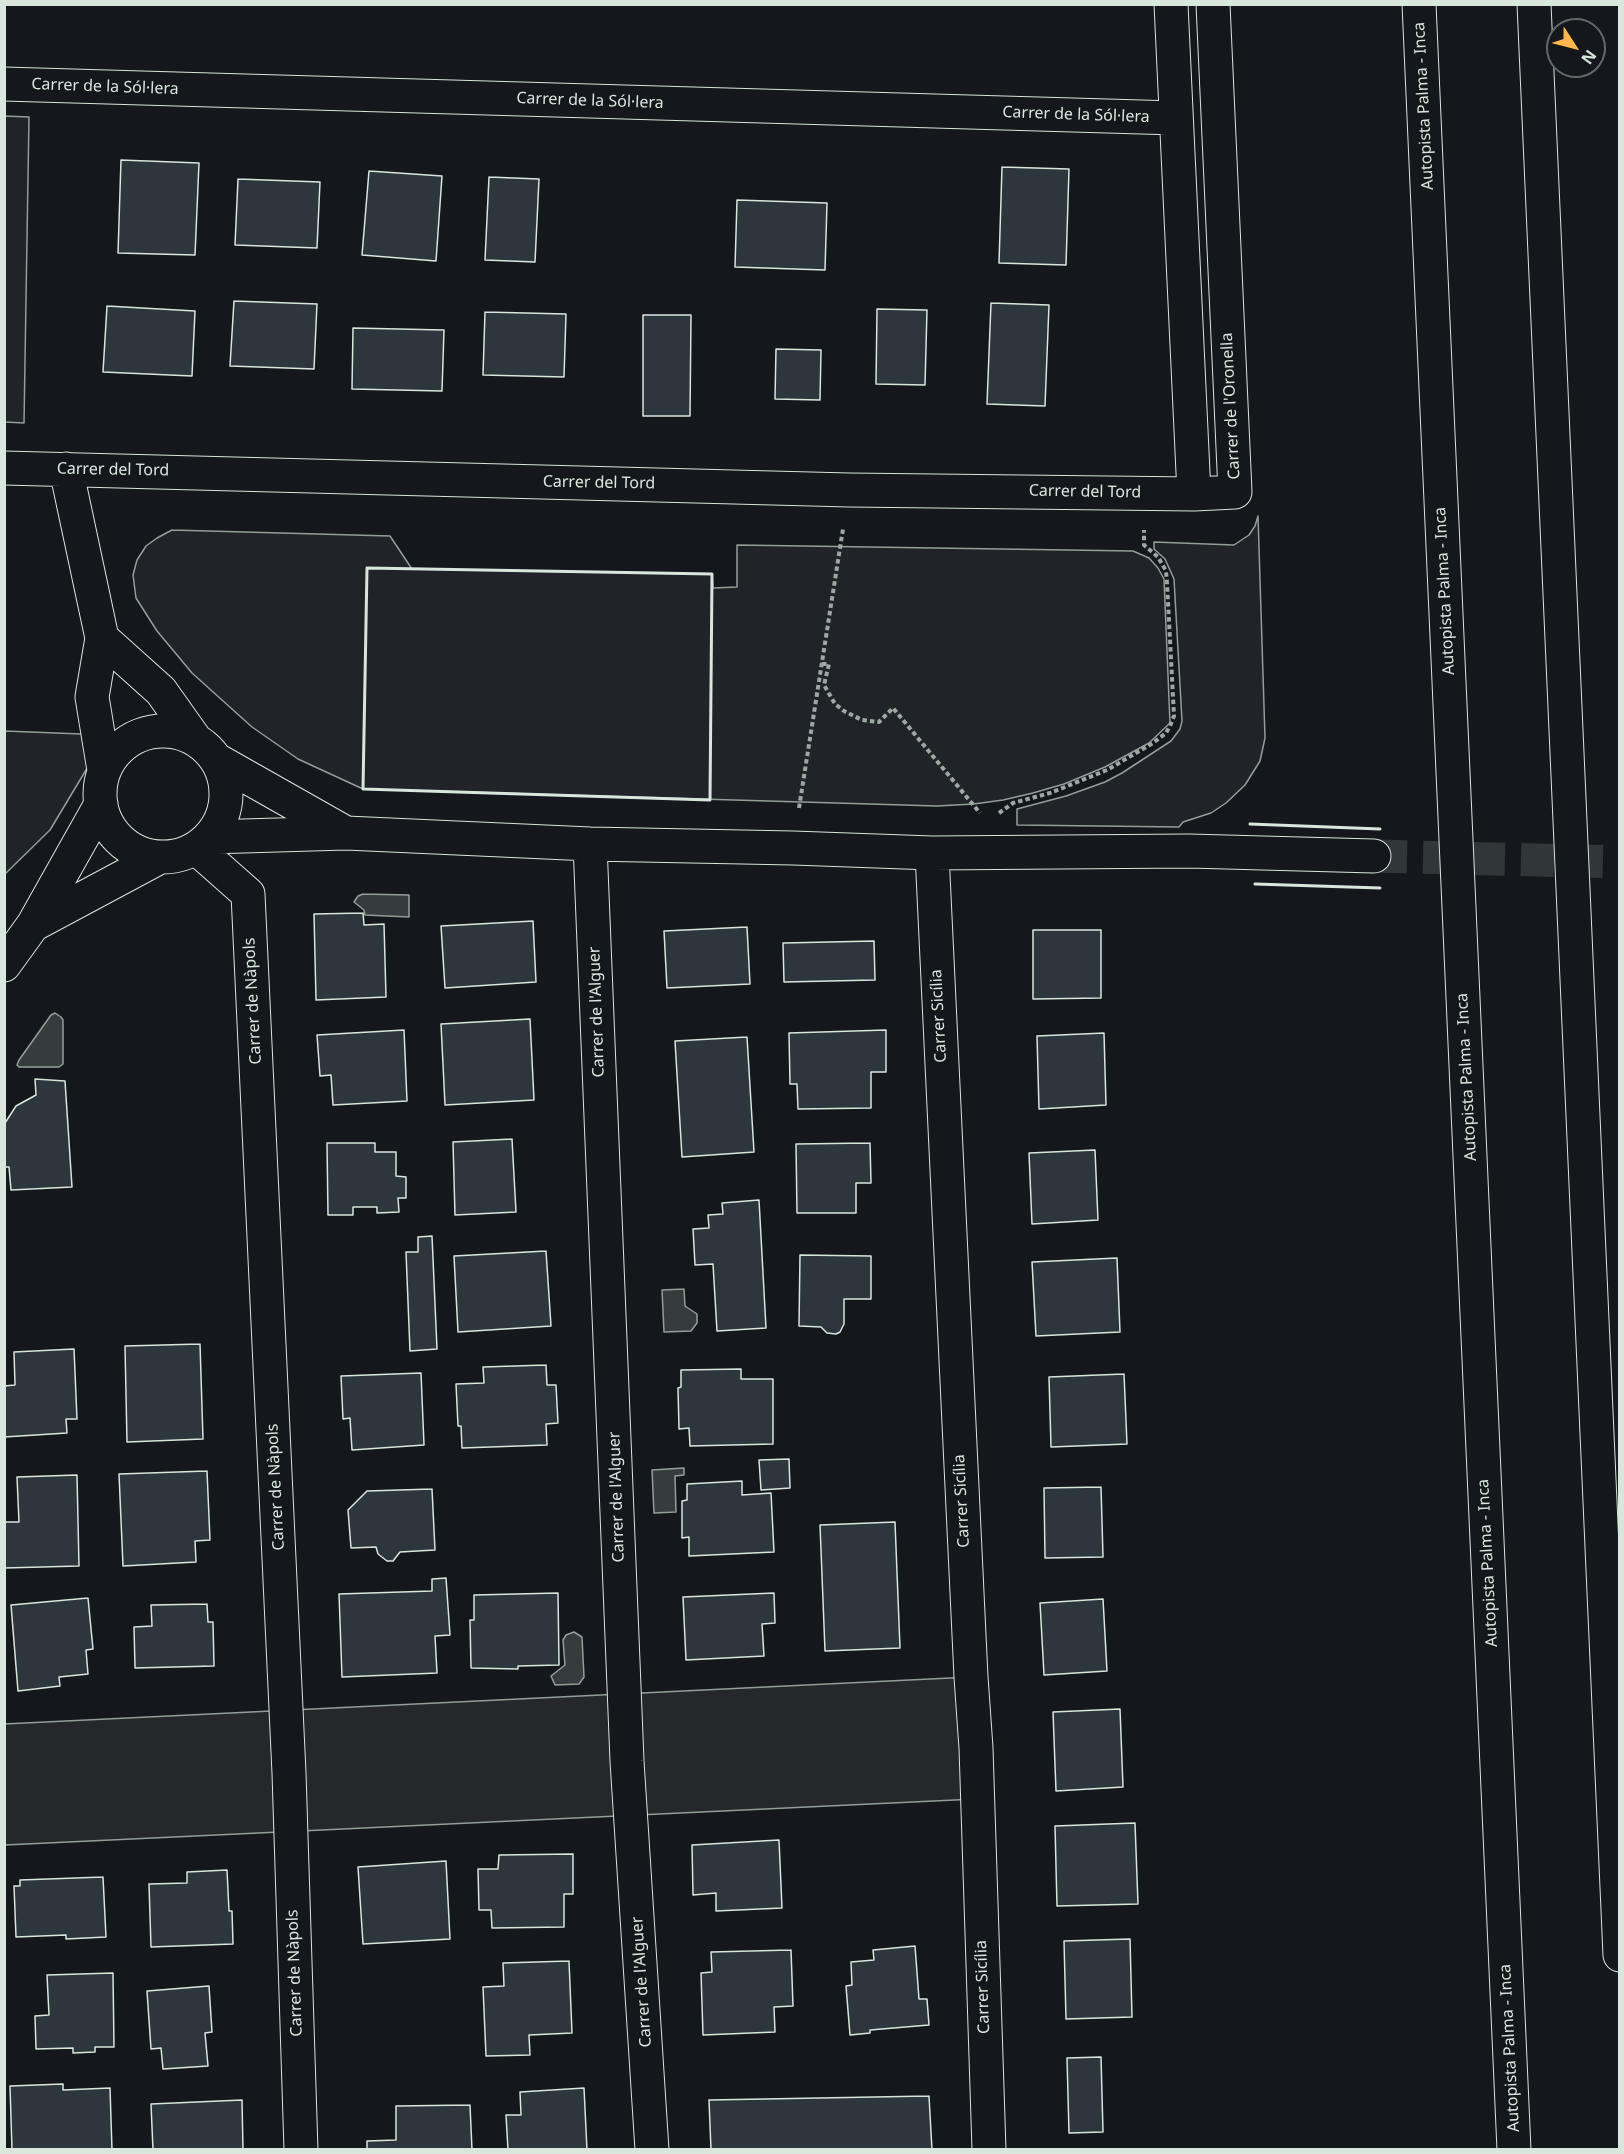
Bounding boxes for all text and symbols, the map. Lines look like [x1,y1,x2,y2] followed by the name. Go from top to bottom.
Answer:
[1546,18,1606,78] north arrow
[1410,21,1438,191] street label: Autopista Palma - Inca
[1576,46,1602,69] text: N
[31,75,179,99] street label: Carrer de la Sól·lera
[516,89,664,113] street label: Carrer de la Sól·lera
[1002,103,1150,127] street label: Carrer de la Sól·lera
[1218,332,1244,480] street label: Carrer de l'Oronella
[57,459,169,481] street label: Carrer del Tord
[543,472,655,494] street label: Carrer del Tord
[1029,481,1141,503] street label: Carrer del Tord
[1431,506,1459,676] street label: Autopista Palma - Inca
[240,937,266,1065] street label: Carrer de Nàpols
[585,946,609,1078] street label: Carrer de l'Alguer
[927,969,951,1063] street label: Carrer Sicília
[1453,992,1481,1162] street label: Autopista Palma - Inca
[263,1423,289,1551] street label: Carrer de Nàpols
[605,1431,629,1563] street label: Carrer de l'Alguer
[950,1454,974,1548] street label: Carrer Sicília
[1474,1478,1502,1648] street label: Autopista Palma - Inca
[283,1909,307,2037] street label: Carrer de Nàpols
[628,1916,656,2048] street label: Carrer de l'Alguer
[972,1940,994,2034] street label: Carrer Sicília
[1496,1963,1524,2133] street label: Autopista Palma - Inca

